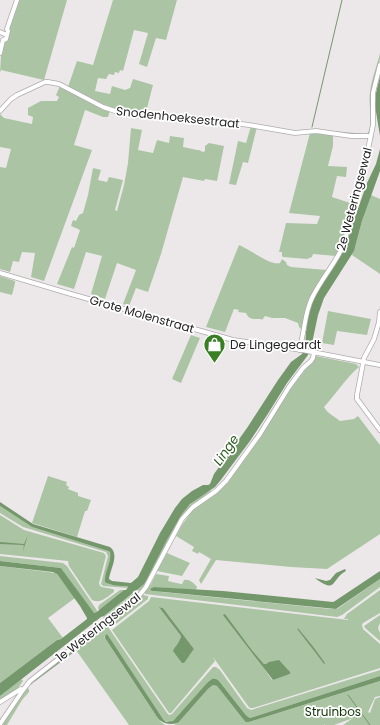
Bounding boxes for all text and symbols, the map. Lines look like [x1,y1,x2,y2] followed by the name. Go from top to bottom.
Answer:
[115,102,241,132] street label: Snodenhoeksestraat
[332,145,376,253] street label: 2e Weteringsewal
[88,291,196,337] street label: Grote Molenstraat
[201,331,227,364] shop icon: De Lingegeardt
[230,336,321,353] place label: De Lingegeardt
[208,431,244,469] water label: Linge
[52,588,144,665] street label: 1e Weteringsewal
[305,703,361,720] park label: Struinbos

